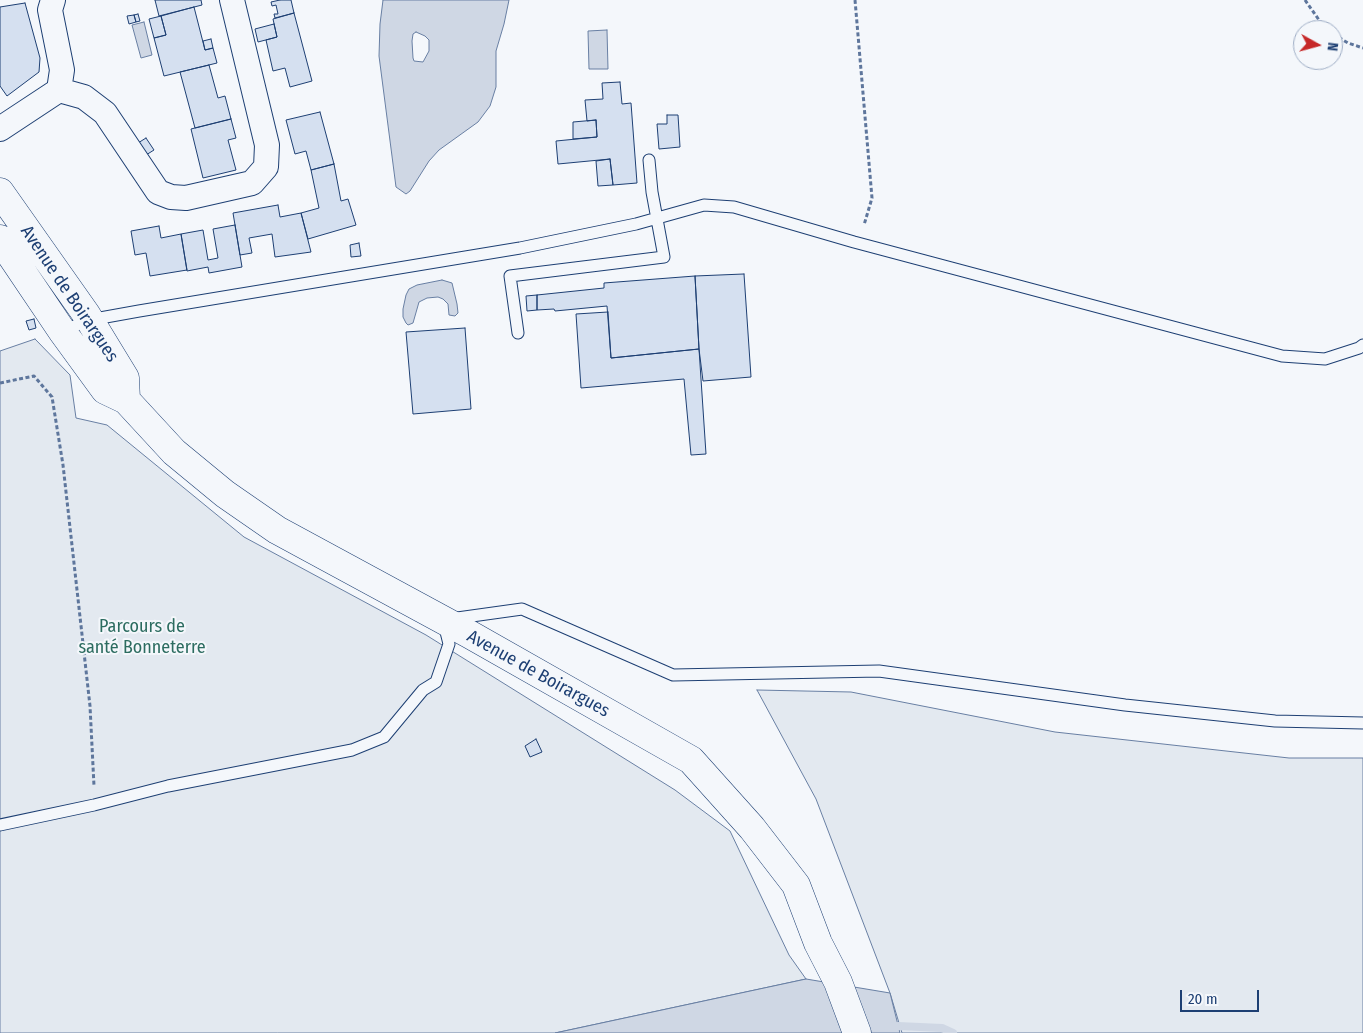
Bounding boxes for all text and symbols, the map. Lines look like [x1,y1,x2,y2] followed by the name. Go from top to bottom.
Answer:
[1293,20,1343,70] north arrow
[1323,42,1341,52] text: N
[15,222,123,366] street label: Avenue de Boirargues
[78,616,206,659] park label: Parcours de santé Bonneterre
[463,626,613,722] street label: Avenue de Boirargues
[1183,980,1262,1012] scale bar
[1188,990,1218,1008] text: 20 m

